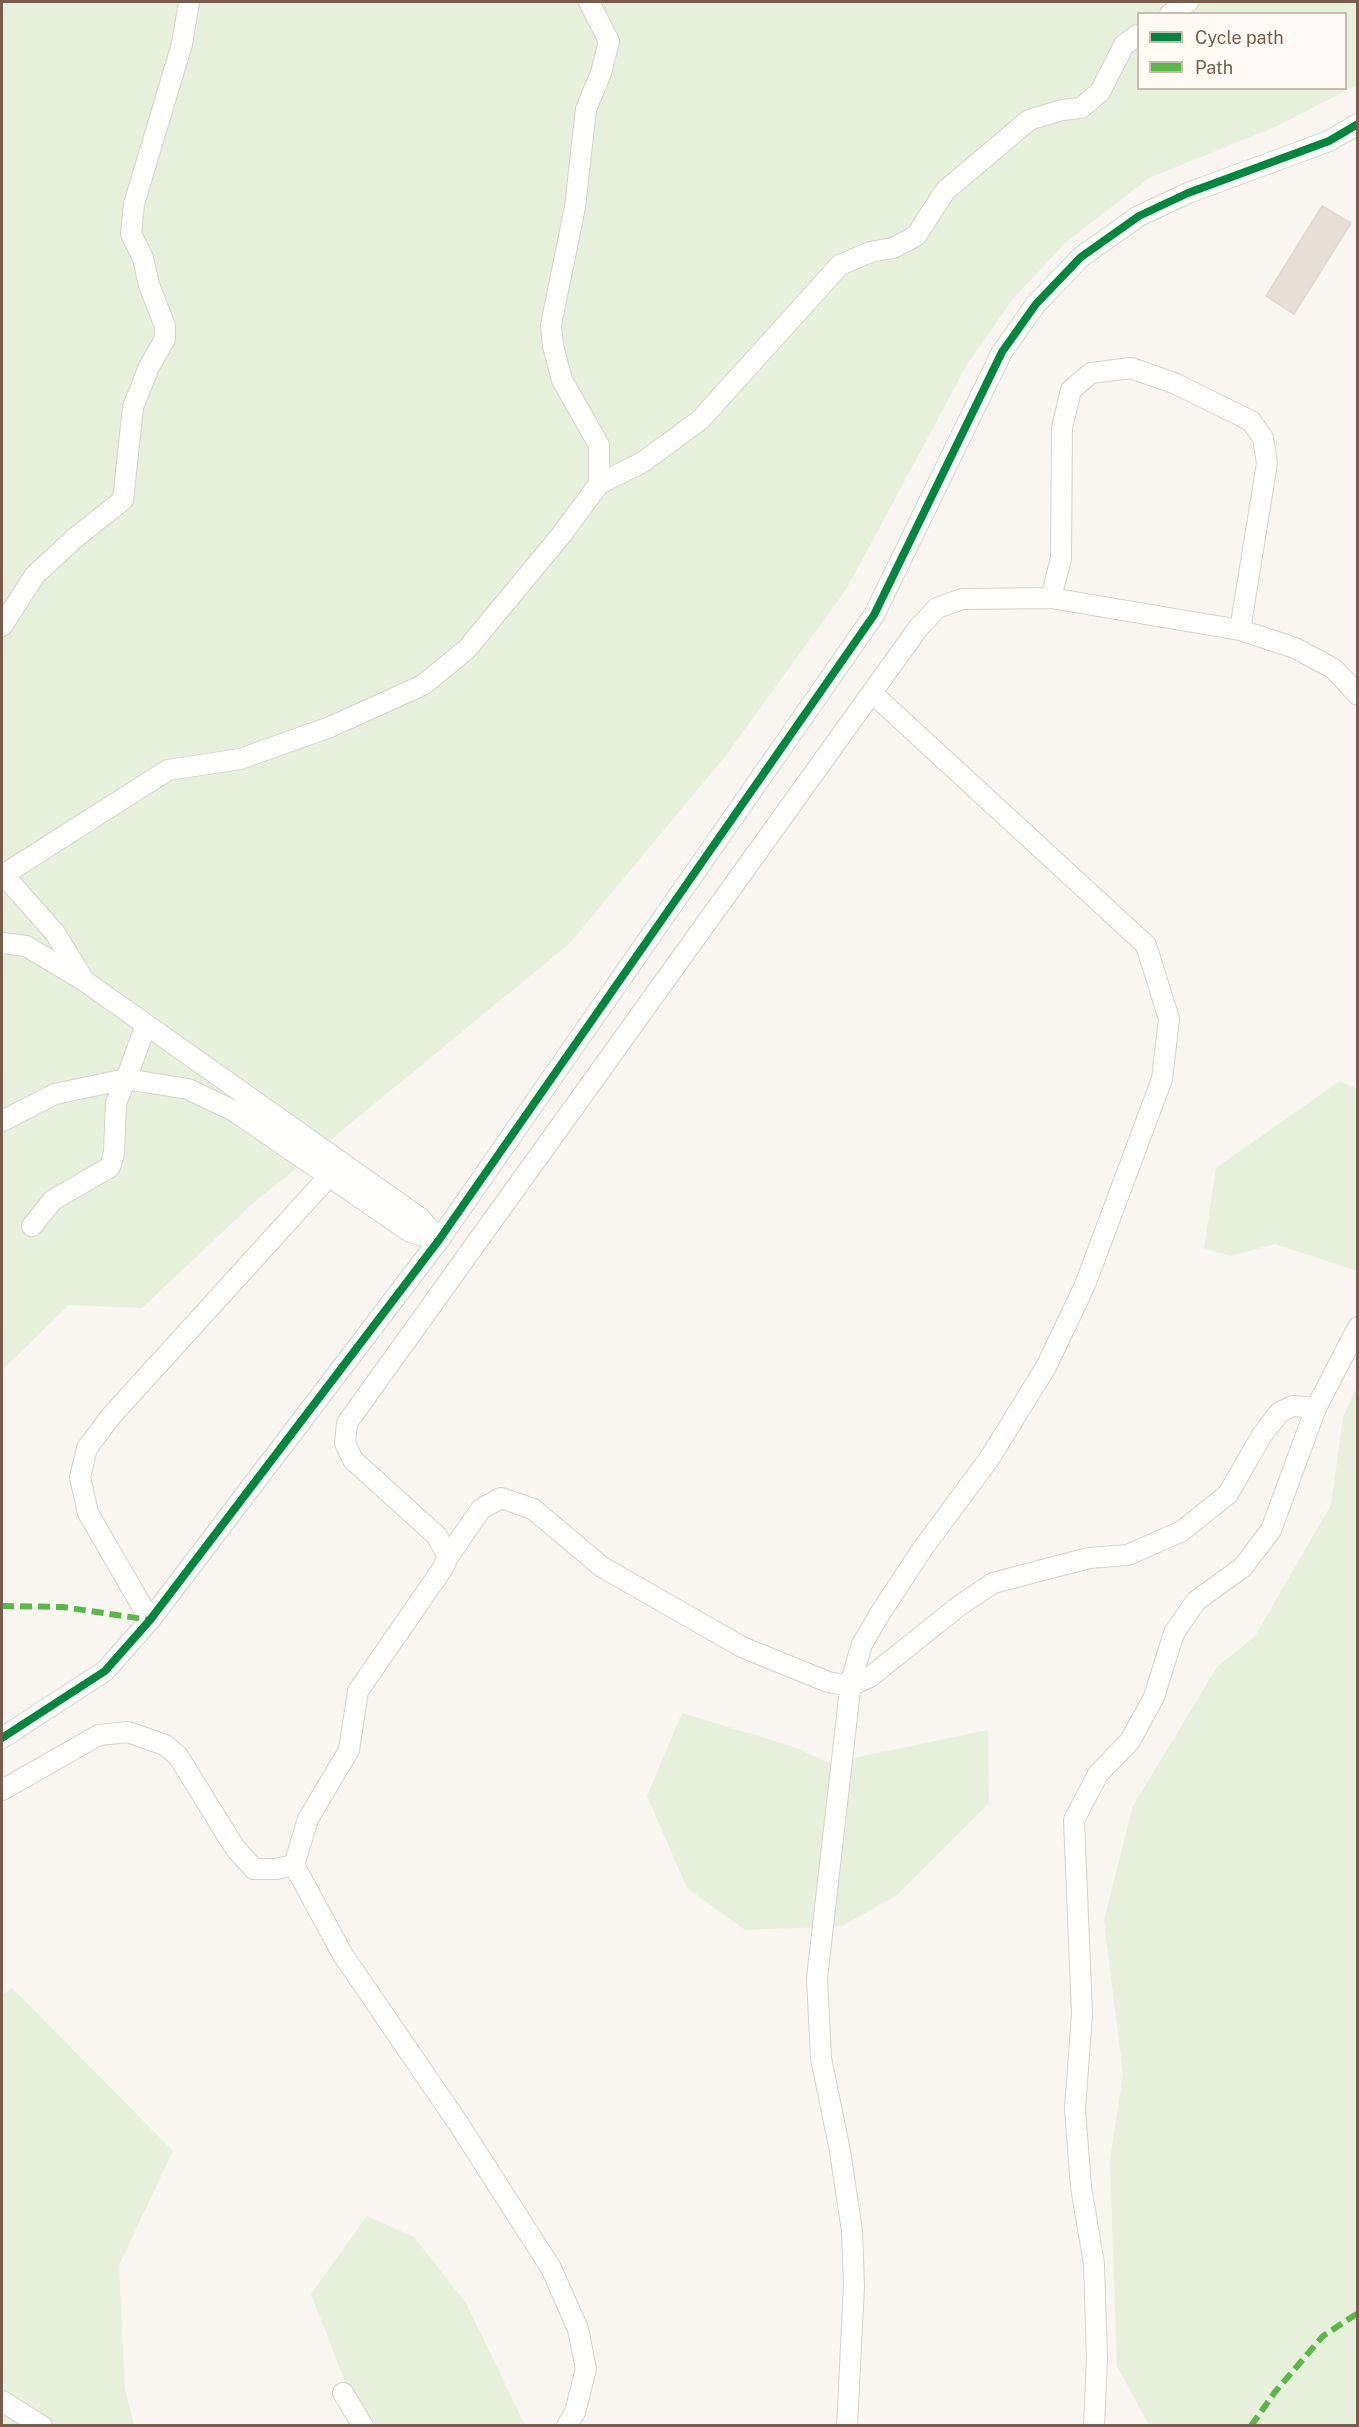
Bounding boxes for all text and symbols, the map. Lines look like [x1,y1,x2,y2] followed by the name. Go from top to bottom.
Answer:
[1137,12,1347,90] legend
[1195,27,1284,48] text: Cycle path
[1195,57,1233,78] text: Path

